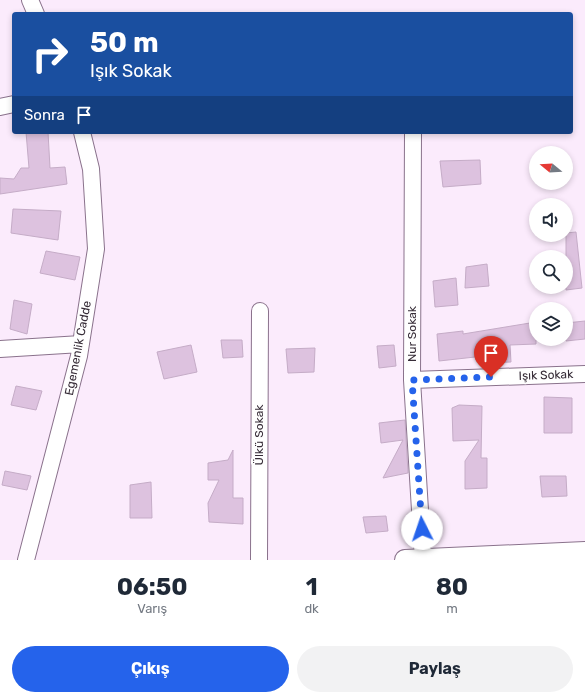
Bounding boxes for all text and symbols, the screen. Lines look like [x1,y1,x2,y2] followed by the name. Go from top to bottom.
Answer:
[90,26,159,59] text: 50 m
[24,28,76,80] icon: right
[90,60,172,82] text: Işık Sokak
[73,104,95,126] icon: arrive
[24,106,65,124] text: Sonra
[529,146,573,190] north arrow
[529,146,573,346] map controls
[529,198,573,242] button: sound
[529,250,573,294] button: search
[62,299,94,397] street label: Egemenlik Cadde
[529,302,573,346] button: layers
[405,305,419,362] street label: Nur Sokak
[474,336,508,377] pin
[480,342,502,364] icon: arrive
[518,367,574,383] street label: Işık Sokak
[252,404,266,465] street label: Ülkü Sokak
[401,508,443,550] position arrow
[117,573,188,601] text: 06:50
[306,573,318,601] text: 1
[436,573,468,601] text: 80
[137,601,167,616] text: Varış
[304,601,319,616] text: dk
[446,601,458,616] text: m
[12,646,289,692] button: Çıkış
[297,646,573,692] button: Paylaş

